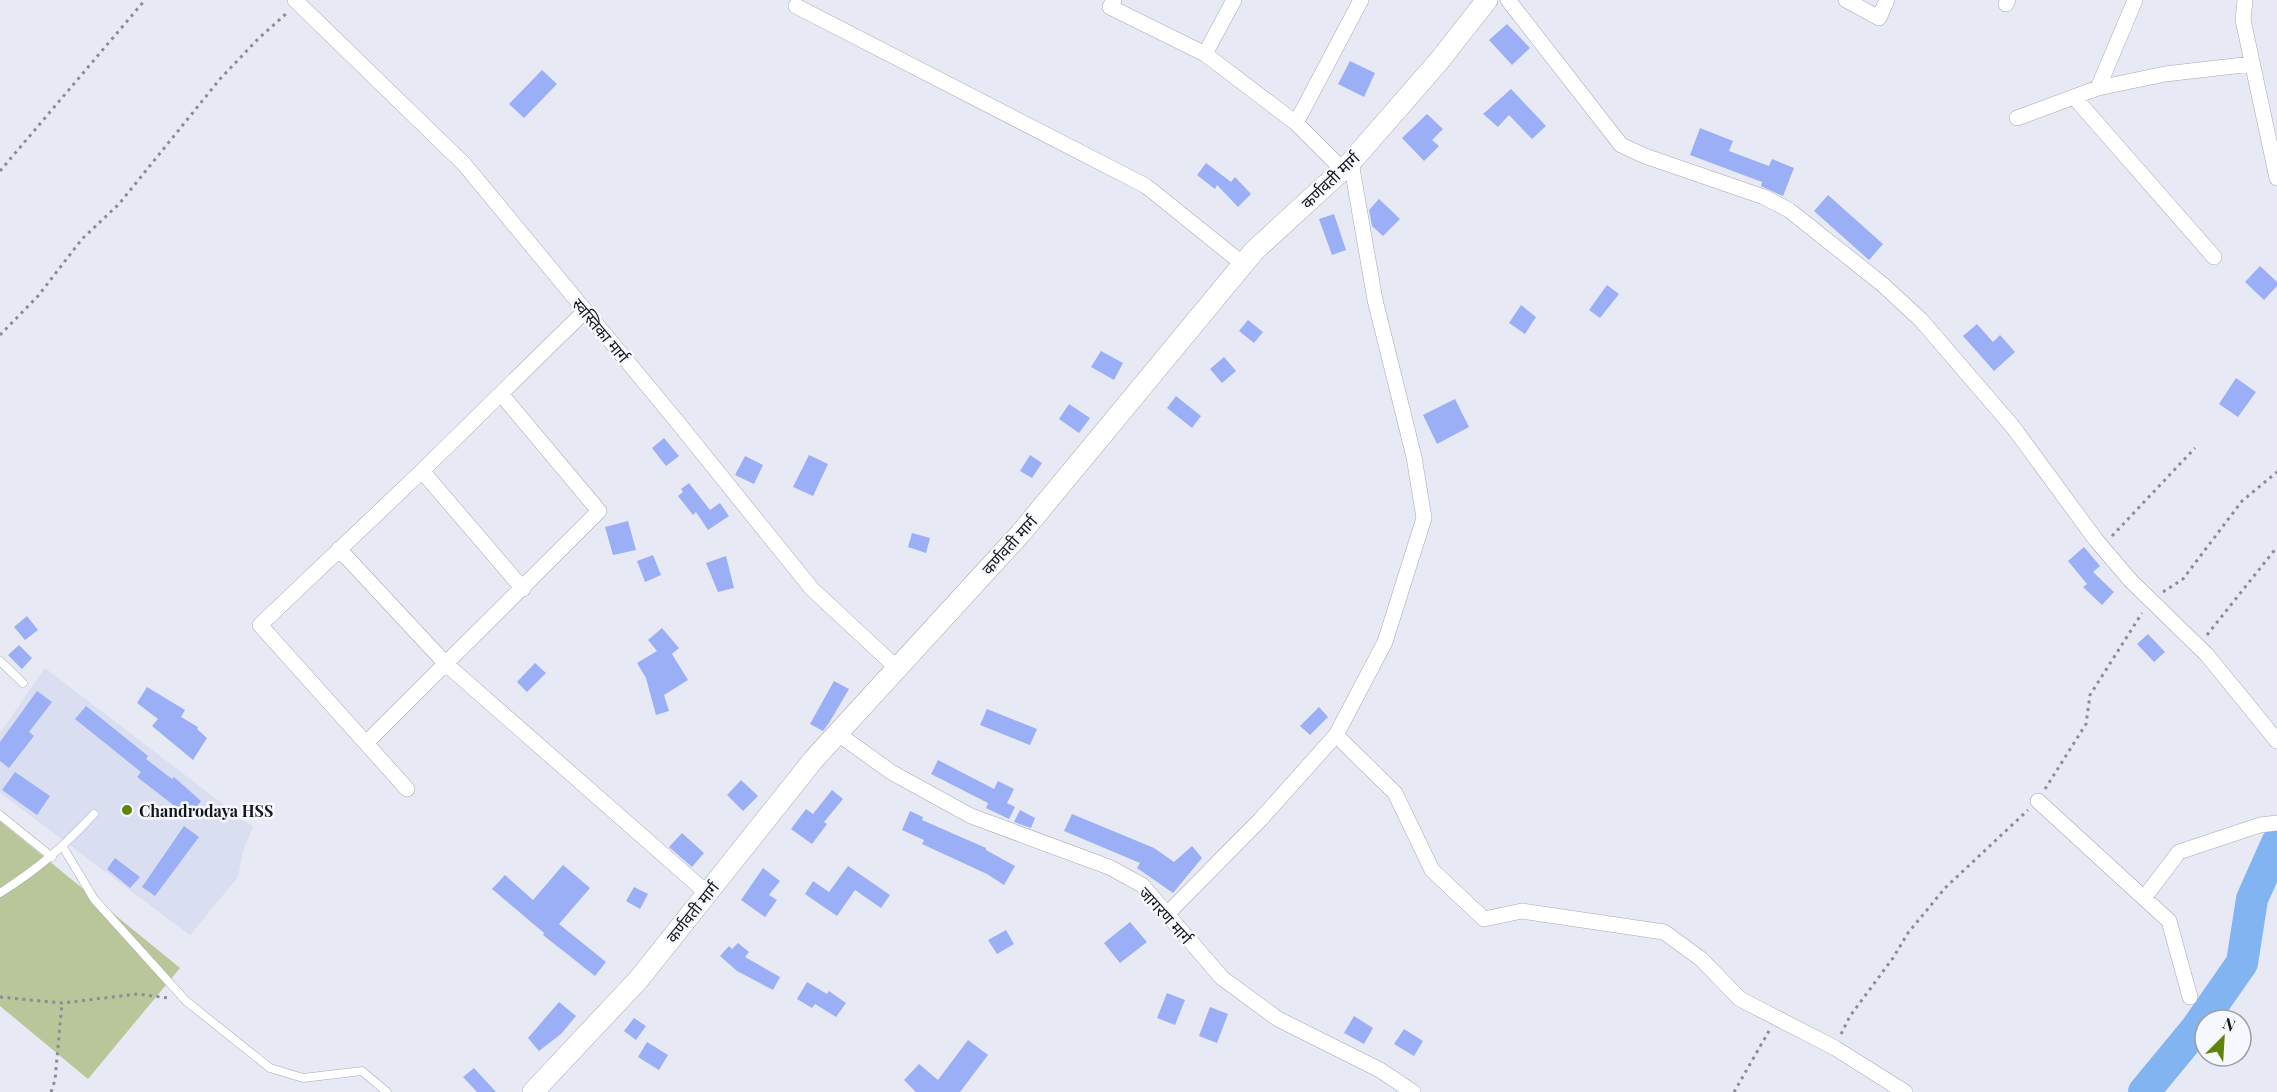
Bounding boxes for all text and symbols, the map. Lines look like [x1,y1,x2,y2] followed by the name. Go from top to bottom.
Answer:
[1297,146,1364,213] street label: कर्णवती मार्ग
[568,293,635,367] street label: स्वस्तिका मार्ग
[977,510,1042,579] street label: कर्णवती मार्ग
[139,800,273,821] place label: Chandrodaya HSS
[120,803,134,817] marker: Chandrodaya HSS
[661,876,724,947] street label: कर्णवती मार्ग
[1135,882,1198,949] street label: जागरण मार्ग
[2193,1008,2253,1068] north arrow
[2220,1012,2239,1036] text: N

